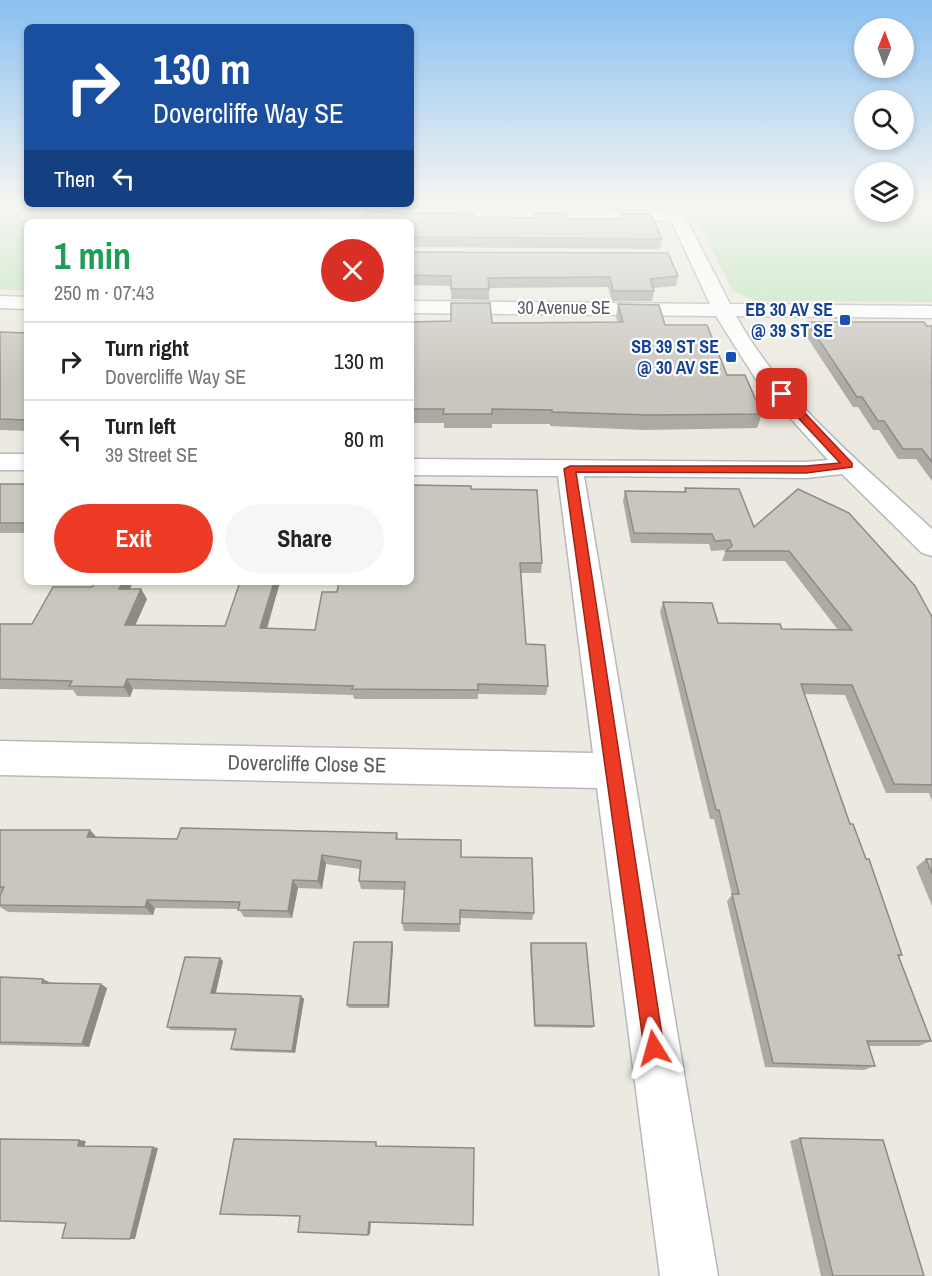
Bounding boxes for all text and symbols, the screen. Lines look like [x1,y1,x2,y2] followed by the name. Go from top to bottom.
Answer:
[854,18,914,78] north arrow
[854,18,914,222] map controls
[153,41,251,97] text: 130 m
[54,48,132,126] icon: right
[854,90,914,150] button: search
[153,95,344,131] text: Dovercliffe Way SE
[107,162,140,195] icon: left
[854,162,914,222] button: layers
[54,164,95,194] text: Then
[54,232,131,280] text: 1 min
[321,239,384,302] button: close
[54,279,154,306] text: 250 m · 07:43
[517,295,611,320] street label: 30 Avenue SE
[745,297,833,343] place label: EB 30 AV SE @ 39 ST SE
[838,313,852,327] marker: EB 30 AV SE @ 39 ST SE
[105,333,189,363] text: Turn right
[631,334,719,380] place label: SB 39 ST SE @ 30 AV SE
[54,345,87,378] icon: right
[334,346,384,376] text: 130 m
[724,350,738,364] marker: SB 39 ST SE @ 30 AV SE
[105,363,246,390] text: Dovercliffe Way SE
[756,368,807,419] pin
[765,377,798,410] icon: arrive
[105,411,176,441] text: Turn left
[54,423,87,456] icon: left
[344,424,384,454] text: 80 m
[105,441,198,468] text: 39 Street SE
[54,504,213,573] button: Exit
[225,504,384,573] button: Share
[227,748,387,779] street label: Dovercliffe Close SE
[622,1016,686,1080] position arrow

